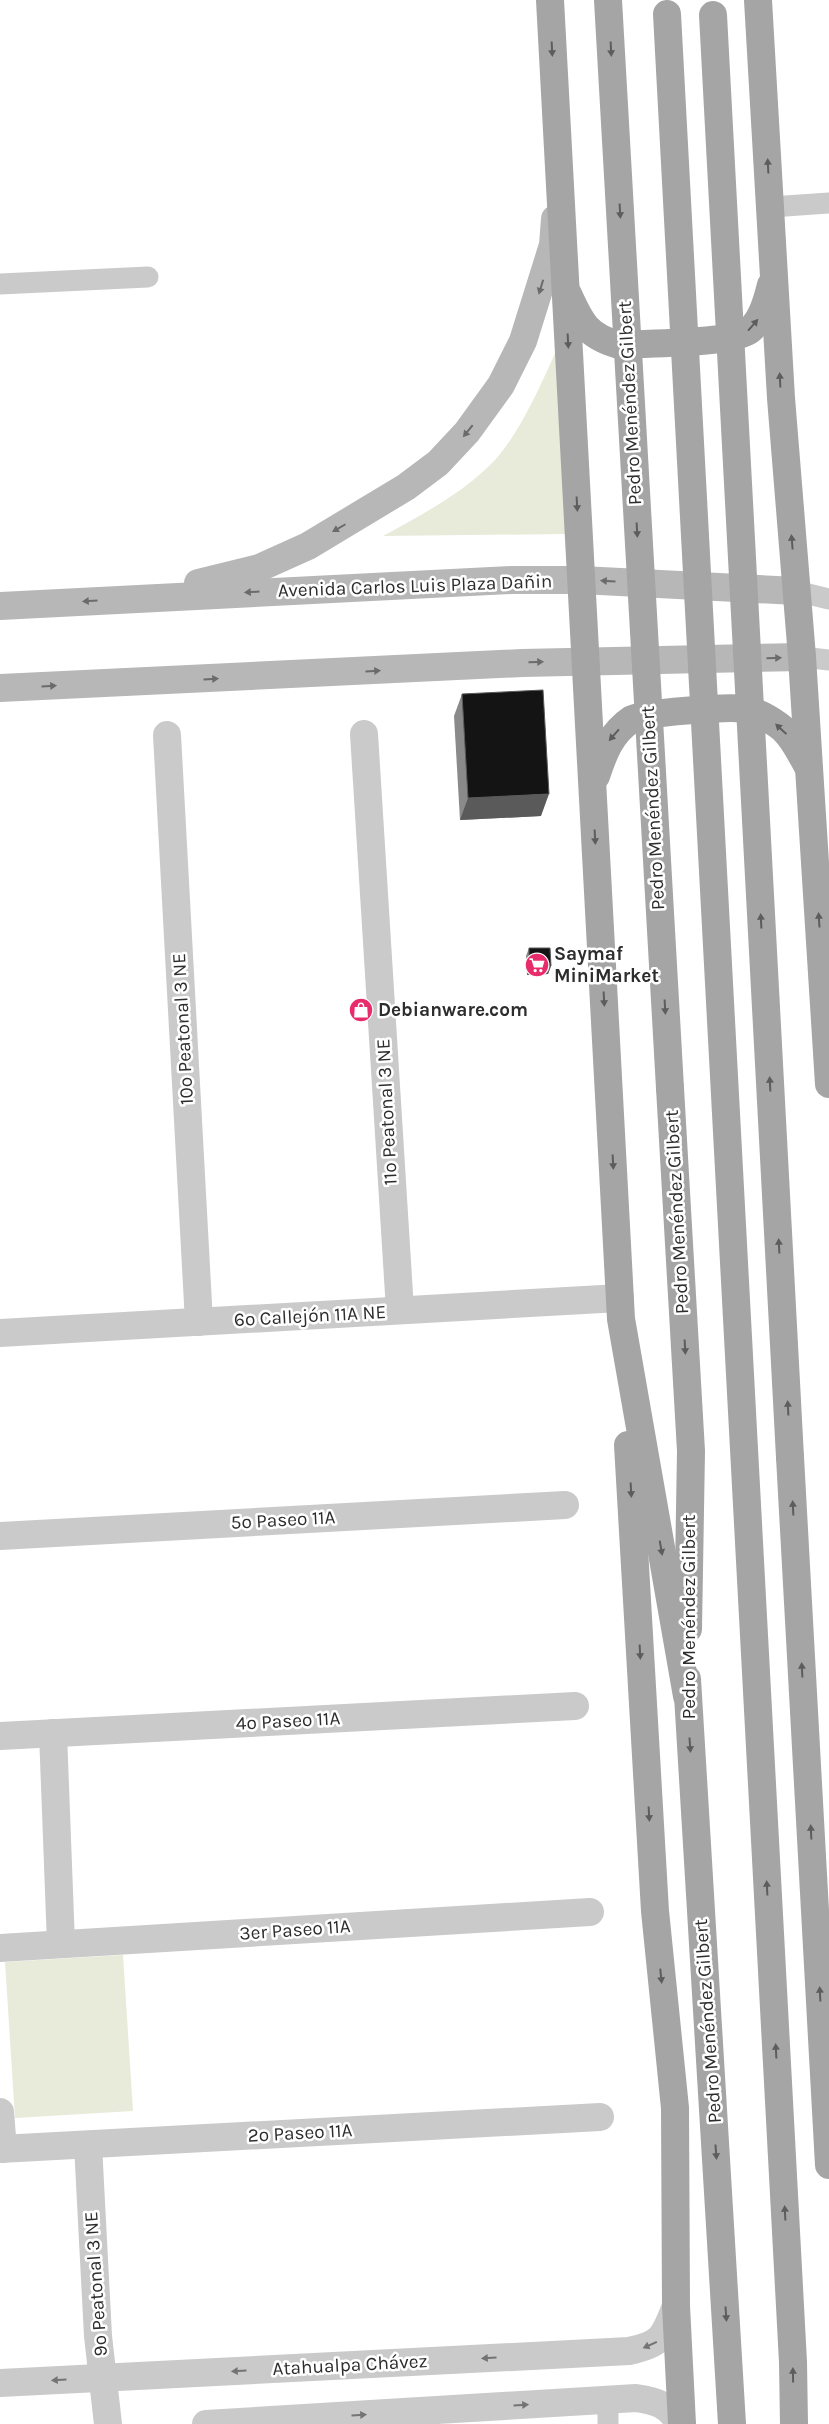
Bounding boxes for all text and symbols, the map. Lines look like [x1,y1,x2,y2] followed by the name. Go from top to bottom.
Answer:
[548,41,556,57] one-way arrow
[607,41,615,57] one-way arrow
[764,157,772,173] one-way arrow
[616,203,624,219] one-way arrow
[537,280,545,295] one-way arrow
[614,300,646,506] street label: Pedro Menéndez Gilbert
[747,319,759,331] one-way arrow
[564,334,572,350] one-way arrow
[775,372,783,388] one-way arrow
[462,424,473,437] one-way arrow
[573,496,581,512] one-way arrow
[332,523,345,532] one-way arrow
[634,523,642,539] one-way arrow
[788,534,796,550] one-way arrow
[277,570,553,602] street label: Avenida Carlos Luis Plaza Dañin
[599,577,615,585] one-way arrow
[244,589,260,597] one-way arrow
[82,597,98,605] one-way arrow
[766,654,782,662] one-way arrow
[528,658,544,666] one-way arrow
[366,667,382,675] one-way arrow
[203,674,219,682] one-way arrow
[41,682,57,690] one-way arrow
[637,705,669,911] street label: Pedro Menéndez Gilbert
[775,723,787,735] one-way arrow
[608,729,620,741] one-way arrow
[591,829,599,845] one-way arrow
[815,911,823,927] one-way arrow
[756,913,764,929] one-way arrow
[554,943,659,987] place label: Saymaf MiniMarket
[524,952,550,978] supermarket icon: Saymaf MiniMarket
[168,953,198,1105] street label: 10º Peatonal 3 NE
[600,992,608,1008] one-way arrow
[348,997,374,1023] shop icon: Debianware.com
[378,999,528,1021] place label: Debianware.com
[662,999,670,1015] one-way arrow
[372,1038,402,1186] street label: 11º Peatonal 3 NE
[765,1075,773,1091] one-way arrow
[661,1109,693,1315] street label: Pedro Menéndez Gilbert
[609,1154,617,1170] one-way arrow
[774,1238,782,1254] one-way arrow
[233,1301,387,1331] street label: 6º Callejón 11A NE
[681,1339,689,1355] one-way arrow
[783,1400,791,1416] one-way arrow
[627,1482,635,1498] one-way arrow
[789,1499,797,1515] one-way arrow
[230,1506,336,1534] street label: 5º Paseo 11A
[678,1515,700,1719] street label: Pedro Menéndez Gilbert
[658,1540,666,1556] one-way arrow
[636,1644,644,1660] one-way arrow
[797,1662,805,1678] one-way arrow
[235,1707,341,1735] street label: 4º Paseo 11A
[687,1737,695,1753] one-way arrow
[645,1806,653,1822] one-way arrow
[806,1824,814,1840] one-way arrow
[763,1880,771,1896] one-way arrow
[239,1915,351,1945] street label: 3er Paseo 11A
[690,1918,726,2124] street label: Pedro Menéndez Gilbert
[658,1968,666,1984] one-way arrow
[815,1986,823,2002] one-way arrow
[772,2042,780,2058] one-way arrow
[247,2119,353,2147] street label: 2º Paseo 11A
[712,2144,720,2160] one-way arrow
[781,2205,789,2221] one-way arrow
[80,2211,112,2357] street label: 9º Peatonal 3 NE
[723,2306,731,2322] one-way arrow
[643,2341,657,2349] one-way arrow
[272,2350,428,2380] street label: Atahualpa Chávez
[480,2355,496,2363] one-way arrow
[789,2367,797,2383] one-way arrow
[231,2368,247,2376] one-way arrow
[51,2377,67,2385] one-way arrow
[514,2400,530,2408] one-way arrow
[352,2410,368,2418] one-way arrow

